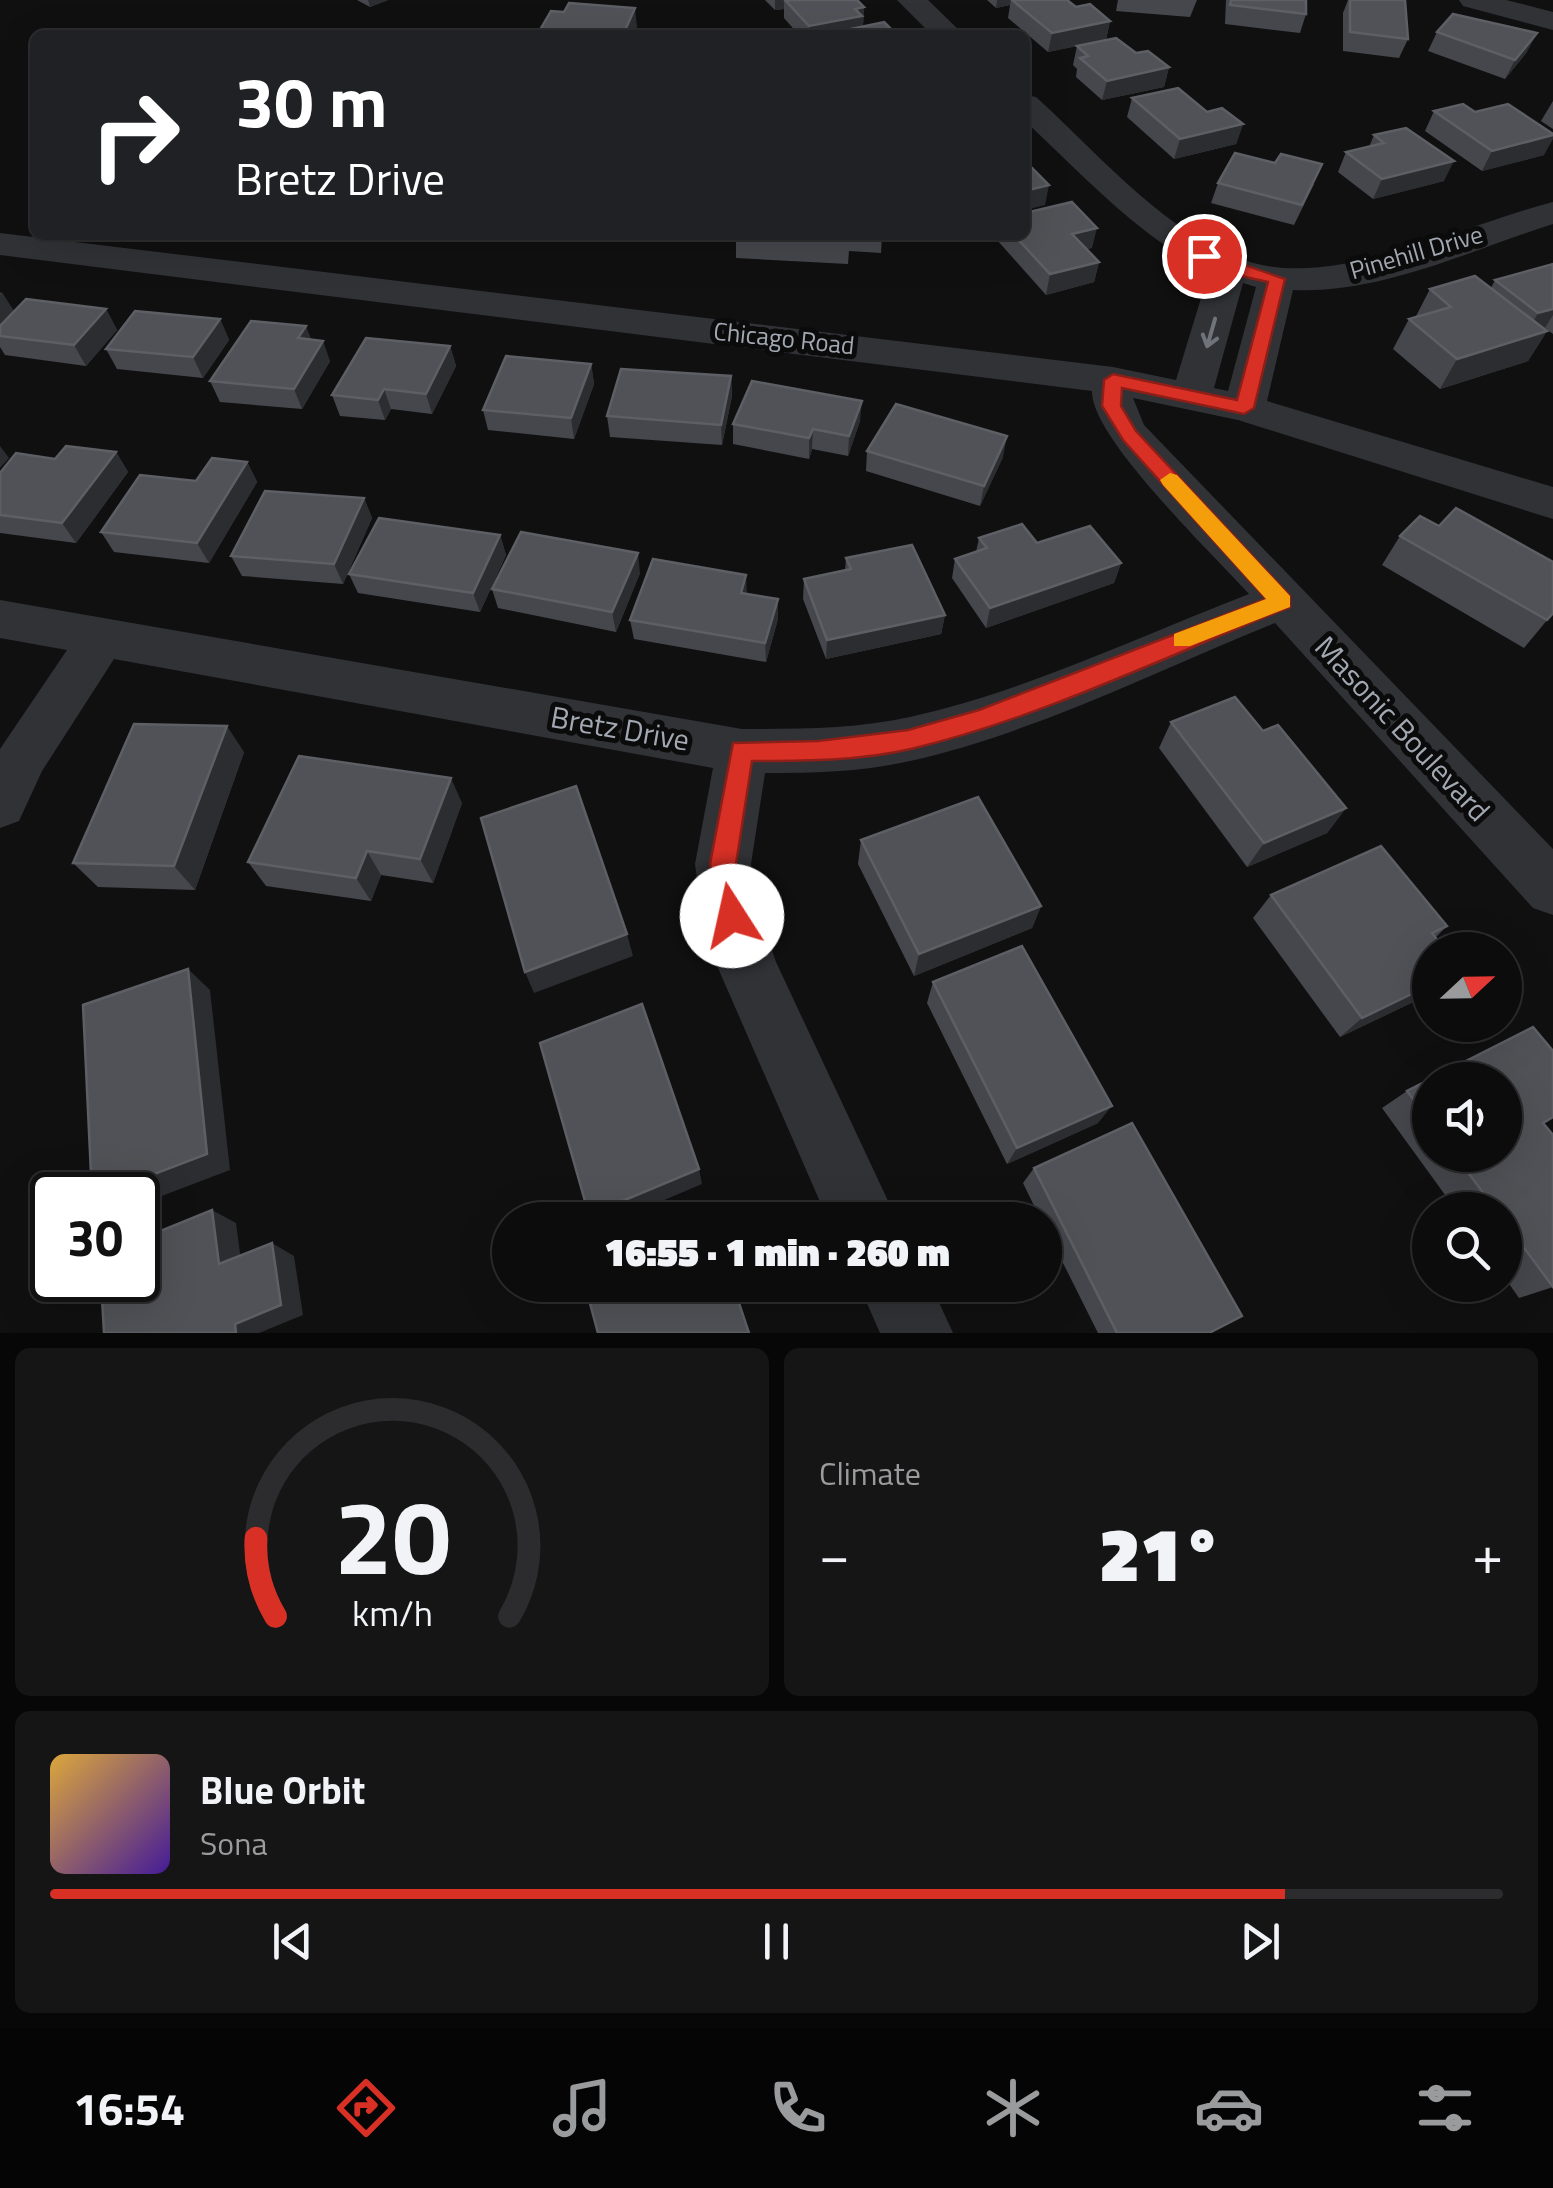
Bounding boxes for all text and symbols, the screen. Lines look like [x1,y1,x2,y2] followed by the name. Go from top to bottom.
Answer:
[235,48,388,154] text: 30 m
[70,70,200,200] icon: right
[235,144,445,212] text: Bretz Drive
[1162,214,1247,299] pin
[1345,215,1487,289] street label: Pinehill Drive
[1177,229,1232,284] icon: arrive
[712,312,856,364] street label: Chicago Road
[1201,316,1219,348] one-way arrow
[1304,625,1501,832] street label: Masonic Boulevard
[547,693,693,763] street label: Bretz Drive
[680,864,784,968] position arrow
[1412,932,1522,1042] north arrow
[1412,932,1522,1302] map controls
[1412,1062,1522,1172] button: sound
[30,1172,160,1302] speed limit sign: 30
[1412,1192,1522,1302] button: search
[604,1223,950,1281] text: 16:55 · 1 min · 260 m
[819,1449,921,1497] text: Climate
[334,1456,450,1614] text: 20
[1099,1496,1223,1610] text: 21°
[819,1512,850,1595] text: −
[1472,1512,1503,1595] text: +
[352,1585,432,1640] text: km/h
[200,1761,365,1819] text: Blue Orbit
[200,1819,267,1867] text: Sona
[265,1914,320,1969] icon: previous
[749,1914,804,1969] icon: pause
[1233,1914,1288,1969] icon: next
[331,2073,401,2143] icon: directions
[547,2073,617,2143] icon: music
[763,2073,833,2143] icon: phone
[978,2073,1048,2143] icon: climate
[1194,2073,1264,2143] icon: car
[1410,2073,1480,2143] icon: filters
[73,2074,185,2142] text: 16:54

